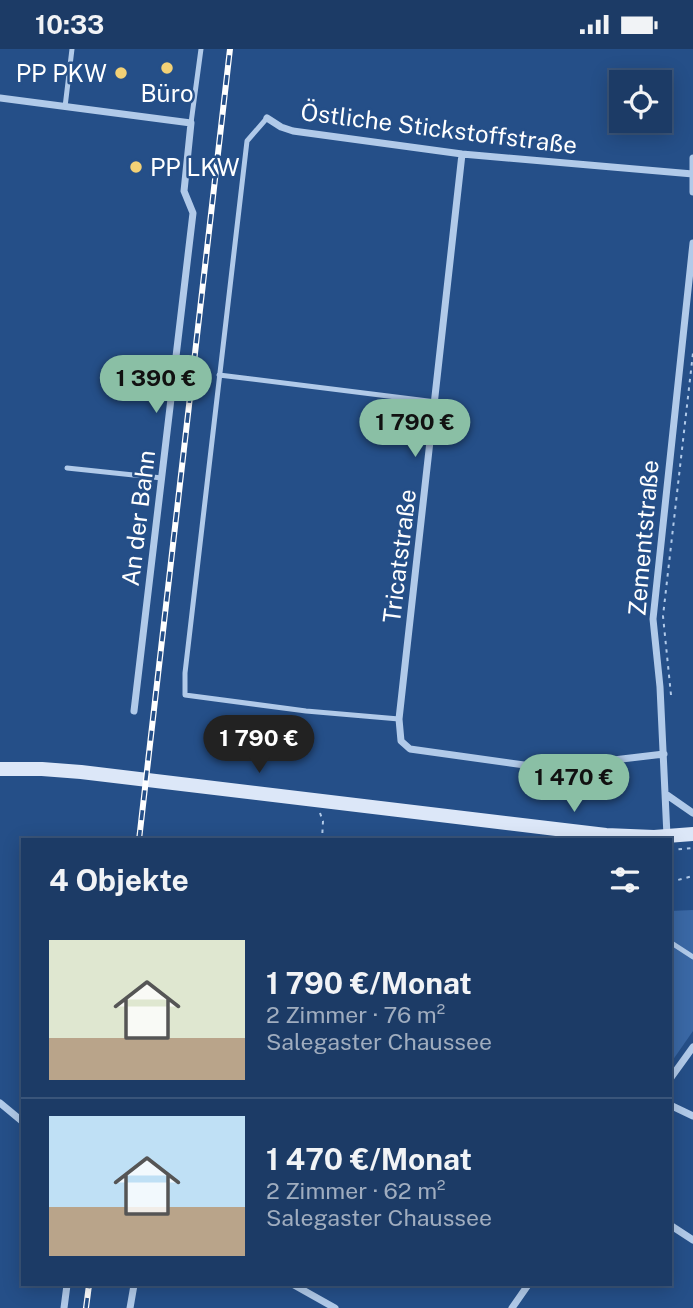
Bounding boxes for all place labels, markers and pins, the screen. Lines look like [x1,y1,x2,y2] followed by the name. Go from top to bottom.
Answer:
[16,59,107,87] place label: PP PKW
[159,60,175,76] marker: Büro
[113,65,129,81] marker: PP PKW
[141,79,193,107] place label: Büro
[150,153,240,181] place label: PP LKW
[128,159,144,175] marker: PP LKW
[91,355,221,415] pin: 1 390 €
[350,399,480,459] pin: 1 790 €
[194,715,324,775] pin: 1 790 €
[509,755,639,814] pin: 1 470 €

